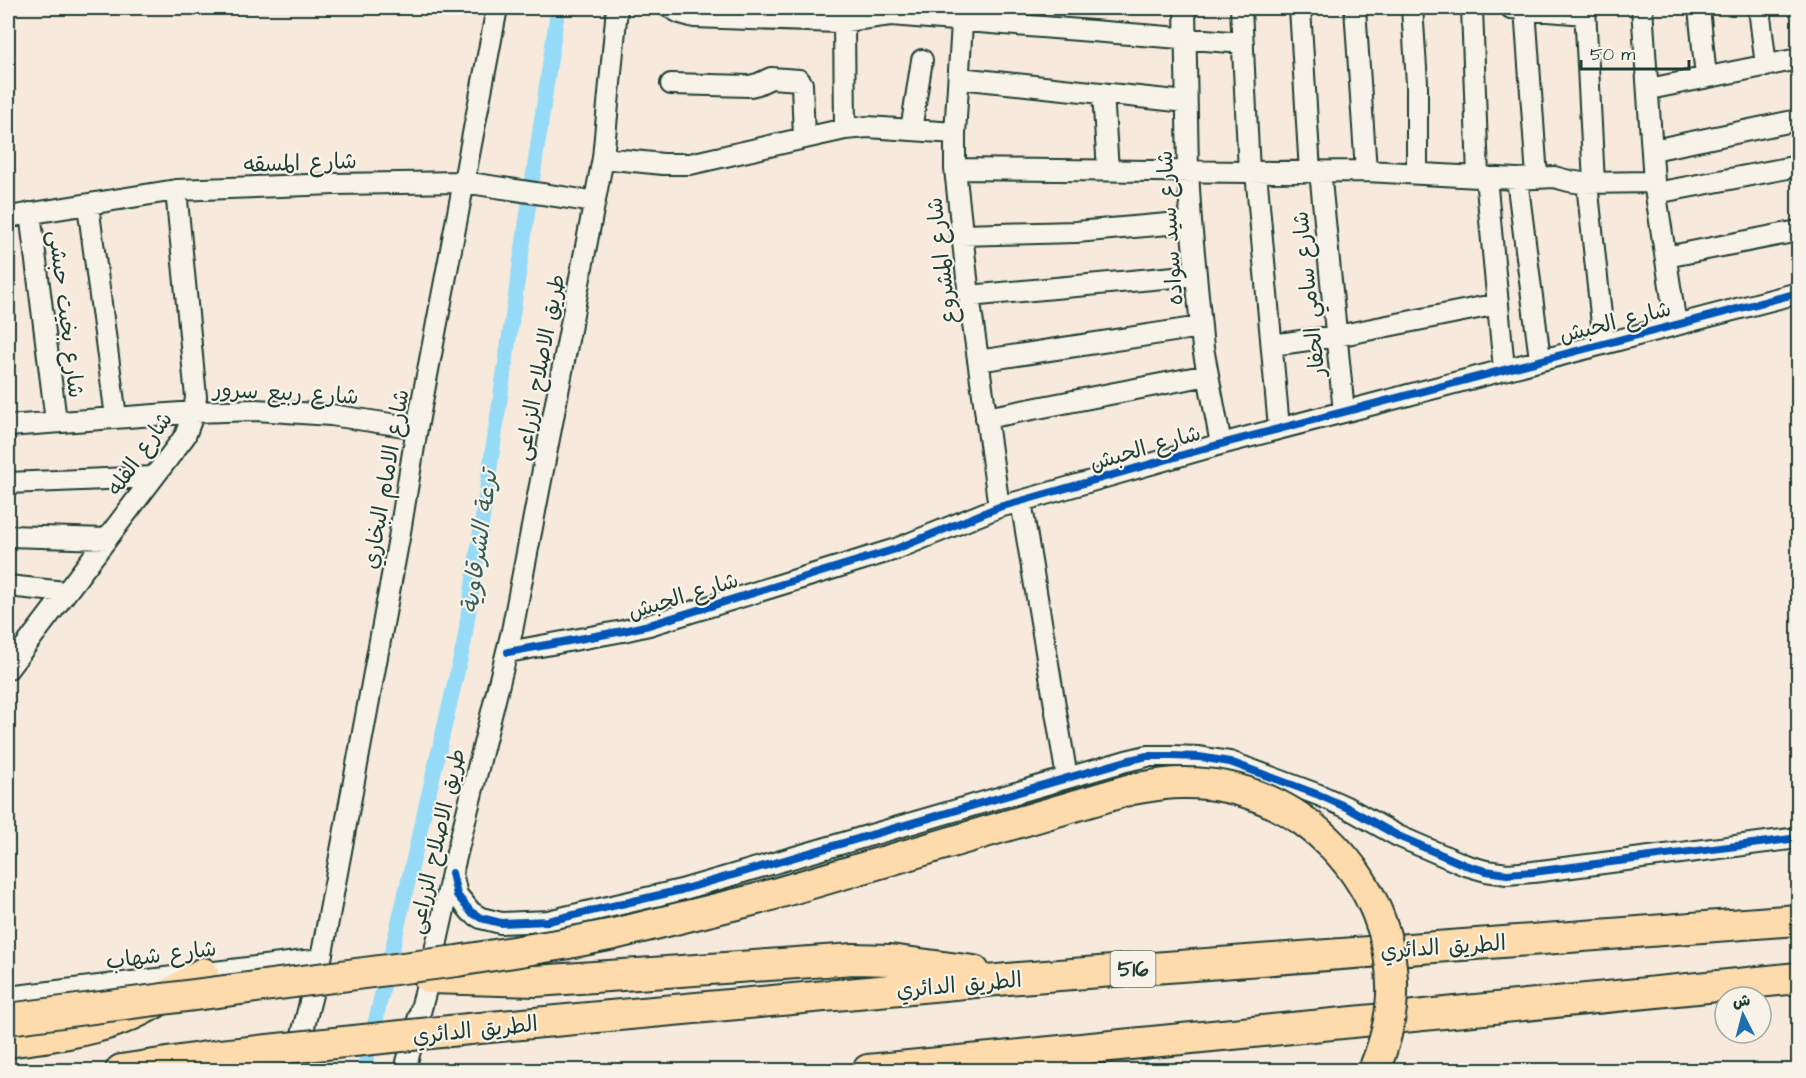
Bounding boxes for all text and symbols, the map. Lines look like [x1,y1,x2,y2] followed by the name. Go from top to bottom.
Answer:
[1581,33,1689,71] scale bar
[1590,42,1635,67] text: 50 m
[243,146,357,181] street label: شارع المسقه
[1150,149,1191,307] street label: شارع سيد سواده
[919,196,966,326] street label: شارع المشروع
[1285,209,1337,380] street label: شارع سامي الحفار
[40,229,91,400] street label: شارع بخيت حبشى
[507,271,574,463] street label: طريق الاصلاح الزراعى
[1556,294,1674,351] street label: شارع الحبش
[211,374,359,413] street label: شارع ربيع سرور
[355,387,418,572] street label: شارع الامام البخاري
[100,406,180,502] street label: شارع الفله
[1086,418,1205,479] street label: شارع الحبش
[453,464,507,616] water label: ترعة الشرقاوية
[624,565,743,628] street label: شارع الحبش
[401,746,474,937] street label: طريق الاصلاح الزراعى
[1379,928,1507,967] street label: الطريق الدائري
[104,933,218,978] street label: شارع شهاب
[1110,951,1156,987] road number: 516
[895,965,1023,1006] street label: الطريق الدائري
[1713,985,1773,1045] north arrow
[1732,989,1751,1013] text: ش
[411,1009,539,1052] street label: الطريق الدائري

